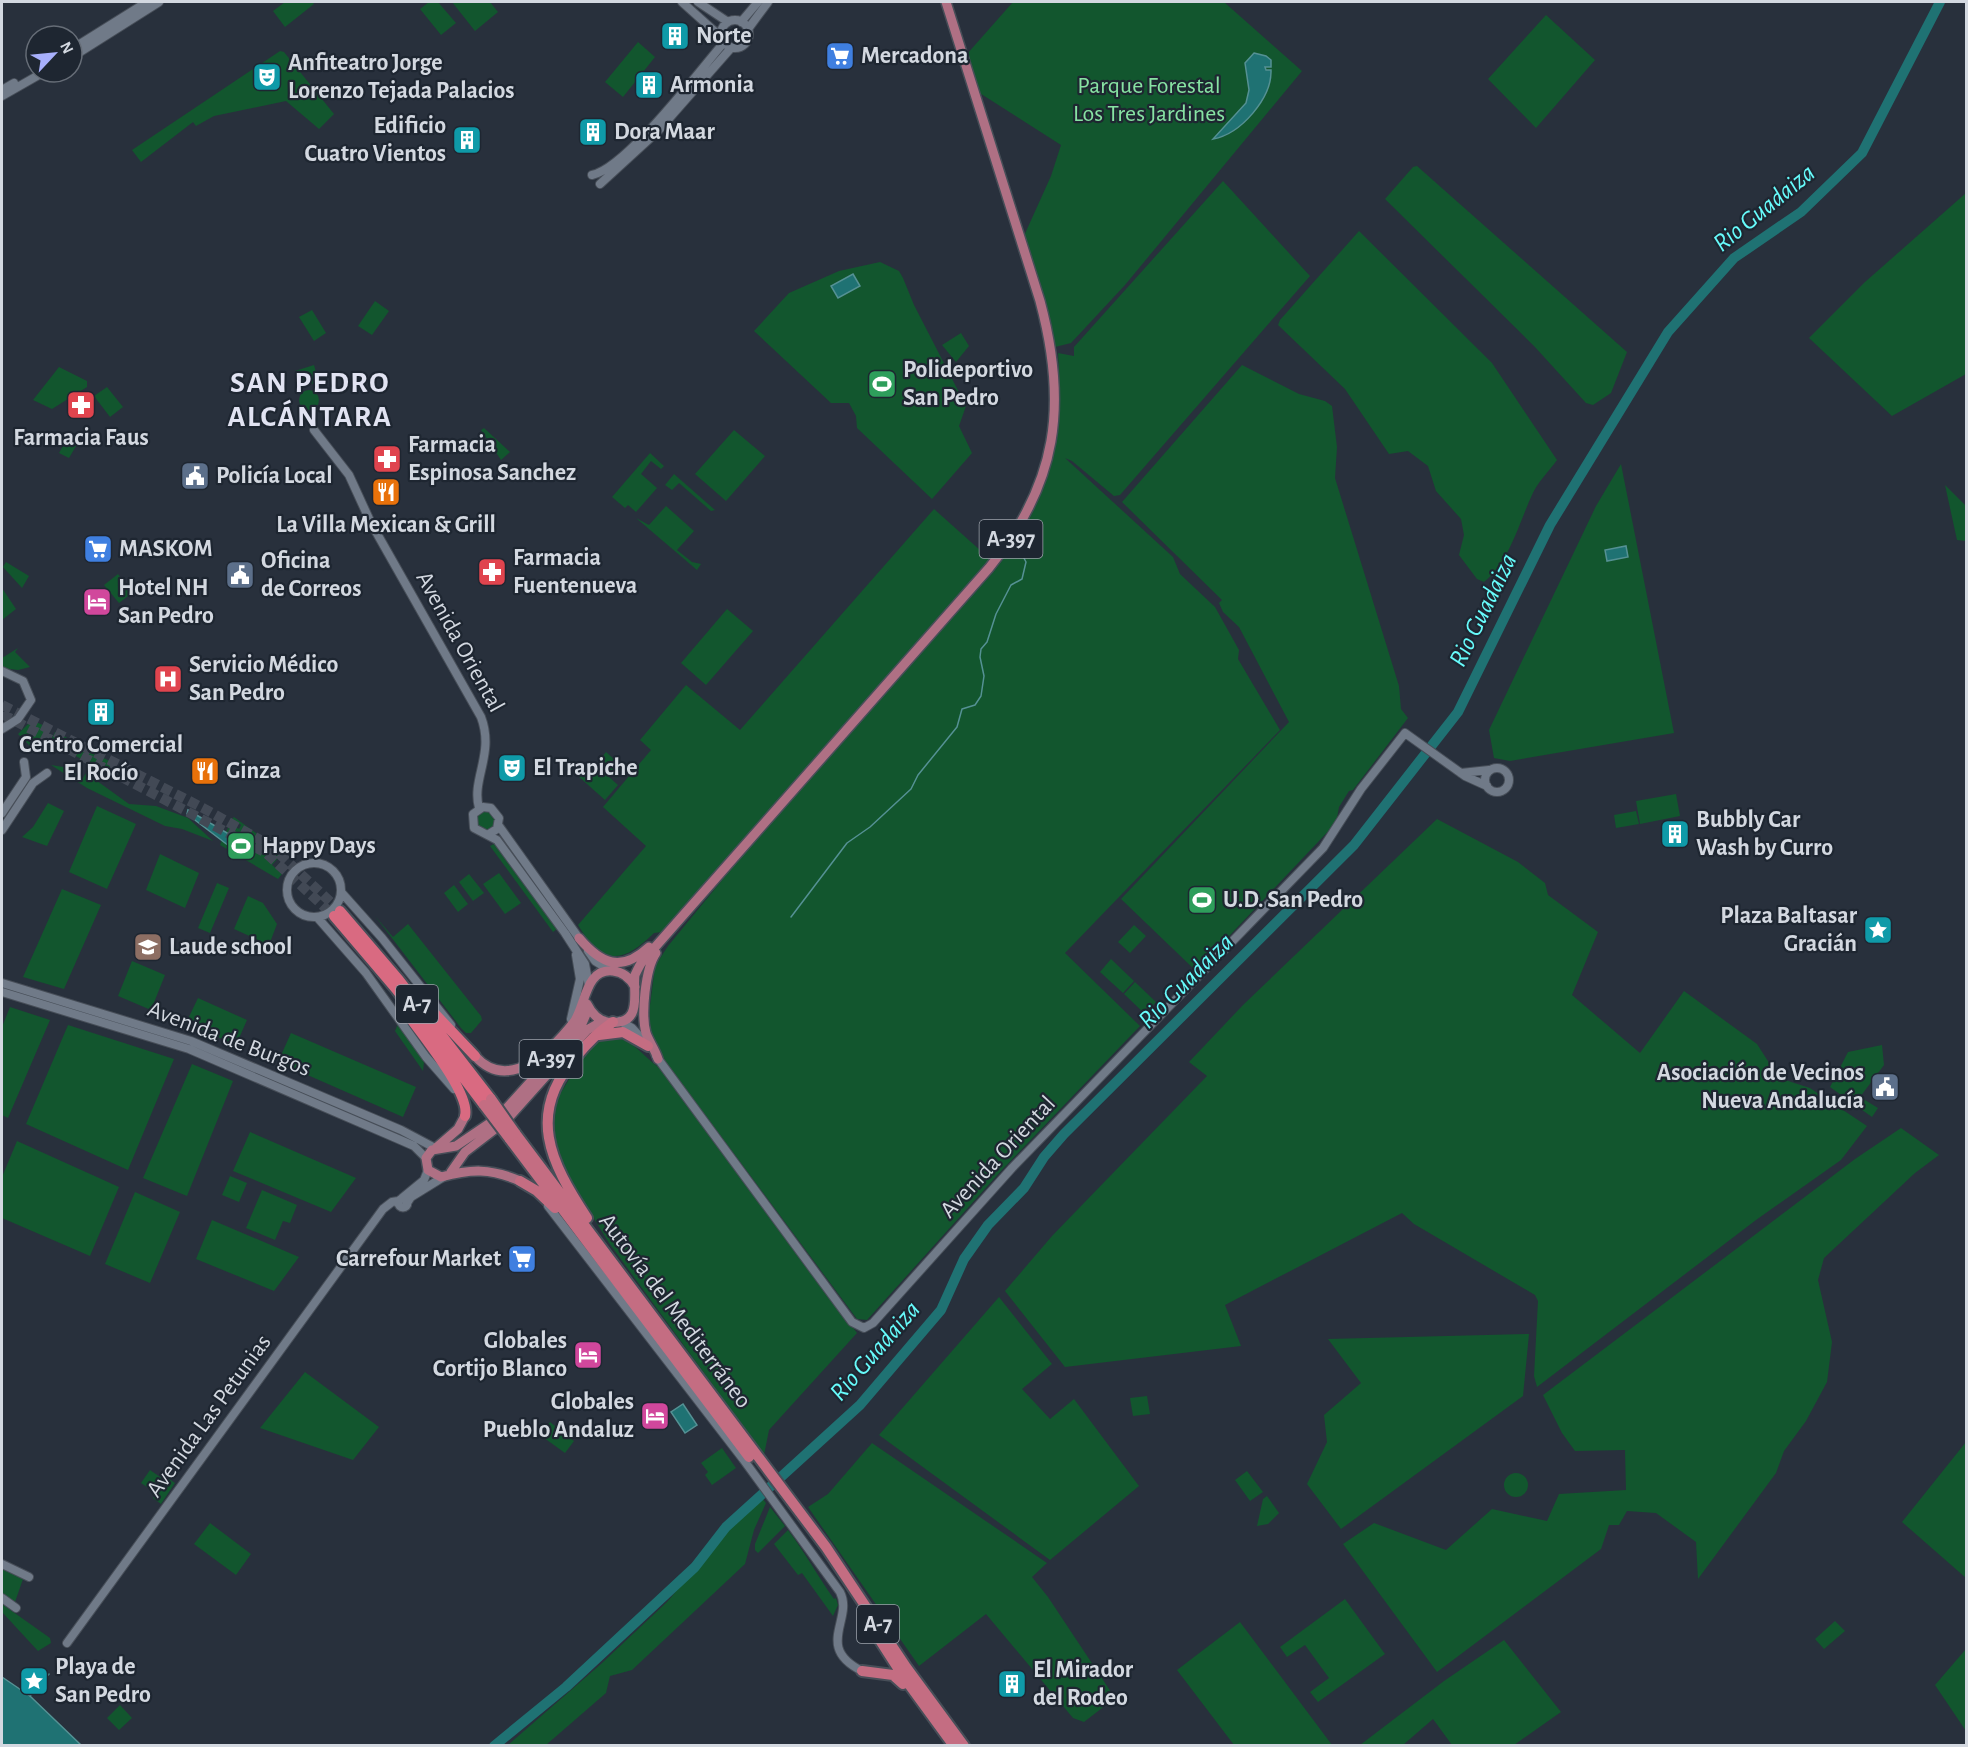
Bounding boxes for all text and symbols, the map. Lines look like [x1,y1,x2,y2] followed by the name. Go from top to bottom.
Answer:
[659,20,691,52] building icon: Norte
[24,24,84,84] north arrow
[696,24,752,48] place label: Norte
[57,39,76,56] text: N
[824,40,856,72] supermarket icon: Mercadona
[861,44,969,68] place label: Mercadona
[288,51,515,103] place label: Anfiteatro Jorge Lorenzo Tejada Palacios
[251,61,283,93] theatre icon: Anfiteatro Jorge Lorenzo Tejada Palacios
[633,69,665,101] building icon: Armonia
[670,73,754,97] place label: Armonia
[1073,74,1225,126] park label: Parque Forestal Los Tres Jardines
[304,114,446,166] place label: Edificio Cuatro Vientos
[577,116,609,148] building icon: Dora Maar
[614,120,715,144] place label: Dora Maar
[451,124,483,156] building icon: Edificio Cuatro Vientos
[1708,159,1820,257] water label: Rio Guadaiza
[903,358,1033,410] place label: Polideportivo San Pedro
[228,368,392,432] district label: SAN PEDRO ALCÁNTARA
[866,368,898,400] sports icon: Polideportivo San Pedro
[65,389,97,421] pharmacy icon: Farmacia Faus
[13,426,149,450] place label: Farmacia Faus
[408,433,576,485] place label: Farmacia Espinosa Sanchez
[371,443,403,475] pharmacy icon: Farmacia Espinosa Sanchez
[179,460,211,492] public building icon: Policía Local
[216,464,333,488] place label: Policía Local
[370,476,402,508] restaurant icon: La Villa Mexican & Grill
[276,513,496,537] place label: La Villa Mexican & Grill
[980,520,1042,558] road number: A-397
[82,533,114,565] supermarket icon: MASKOM
[119,537,213,561] place label: MASKOM
[513,546,637,598] place label: Farmacia Fuentenueva
[261,549,361,601] place label: Oficina de Correos
[1444,549,1522,671] water label: Rio Guadaiza
[476,556,508,588] pharmacy icon: Farmacia Fuentenueva
[224,559,256,591] public building icon: Oficina de Correos
[411,568,509,716] street label: Avenida Oriental
[118,576,214,628] place label: Hotel NH San Pedro
[81,586,113,618] hotel icon: Hotel NH San Pedro
[189,653,339,705] place label: Servicio Médico San Pedro
[152,663,184,695] hospital icon: Servicio Médico San Pedro
[85,696,117,728] building icon: Centro Comercial El Rocío
[19,733,183,785] place label: Centro Comercial El Rocío
[496,752,528,784] theatre icon: El Trapiche
[189,755,221,787] restaurant icon: Ginza
[533,756,638,780] place label: El Trapiche
[226,759,281,783] place label: Ginza
[1696,808,1833,860] place label: Bubbly Car Wash by Curro
[1659,818,1691,850] building icon: Bubbly Car Wash by Curro
[225,830,257,862] sports icon: Happy Days
[262,834,376,858] place label: Happy Days
[1186,884,1218,916] sports icon: U.D. San Pedro
[1223,888,1363,912] place label: U.D. San Pedro
[1720,904,1858,956] place label: Plaza Baltasar Gracián
[1862,914,1894,946] place icon: Plaza Baltasar Gracián
[1133,928,1239,1034] water label: Rio Guadaiza
[132,931,164,963] school or university icon: Laude school
[169,935,292,959] place label: Laude school
[396,985,438,1023] road number: A-7
[144,997,314,1081] street label: Avenida de Burgos
[520,1040,582,1078] road number: A-397
[1657,1061,1864,1113] place label: Asociación de Vecinos Nueva Andalucía
[1869,1071,1901,1103] public building icon: Asociación de Vecinos Nueva Andalucía
[936,1091,1060,1223] street label: Avenida Oriental
[594,1209,756,1413] street label: Autovía del Mediterráneo
[506,1243,538,1275] supermarket icon: Carrefour Market
[336,1247,501,1271] place label: Carrefour Market
[825,1296,925,1406] water label: Rio Guadaiza
[433,1329,567,1381] place label: Globales Cortijo Blanco
[142,1330,276,1502] street label: Avenida Las Petunias
[572,1339,604,1371] hotel icon: Globales Cortijo Blanco
[483,1390,634,1442] place label: Globales Pueblo Andaluz
[639,1400,671,1432] hotel icon: Globales Pueblo Andaluz
[857,1605,899,1643] road number: A-7
[55,1655,151,1707] place label: Playa de San Pedro
[1033,1658,1134,1710] place label: El Mirador del Rodeo
[18,1665,50,1697] place icon: Playa de San Pedro
[996,1668,1028,1700] building icon: El Mirador del Rodeo

